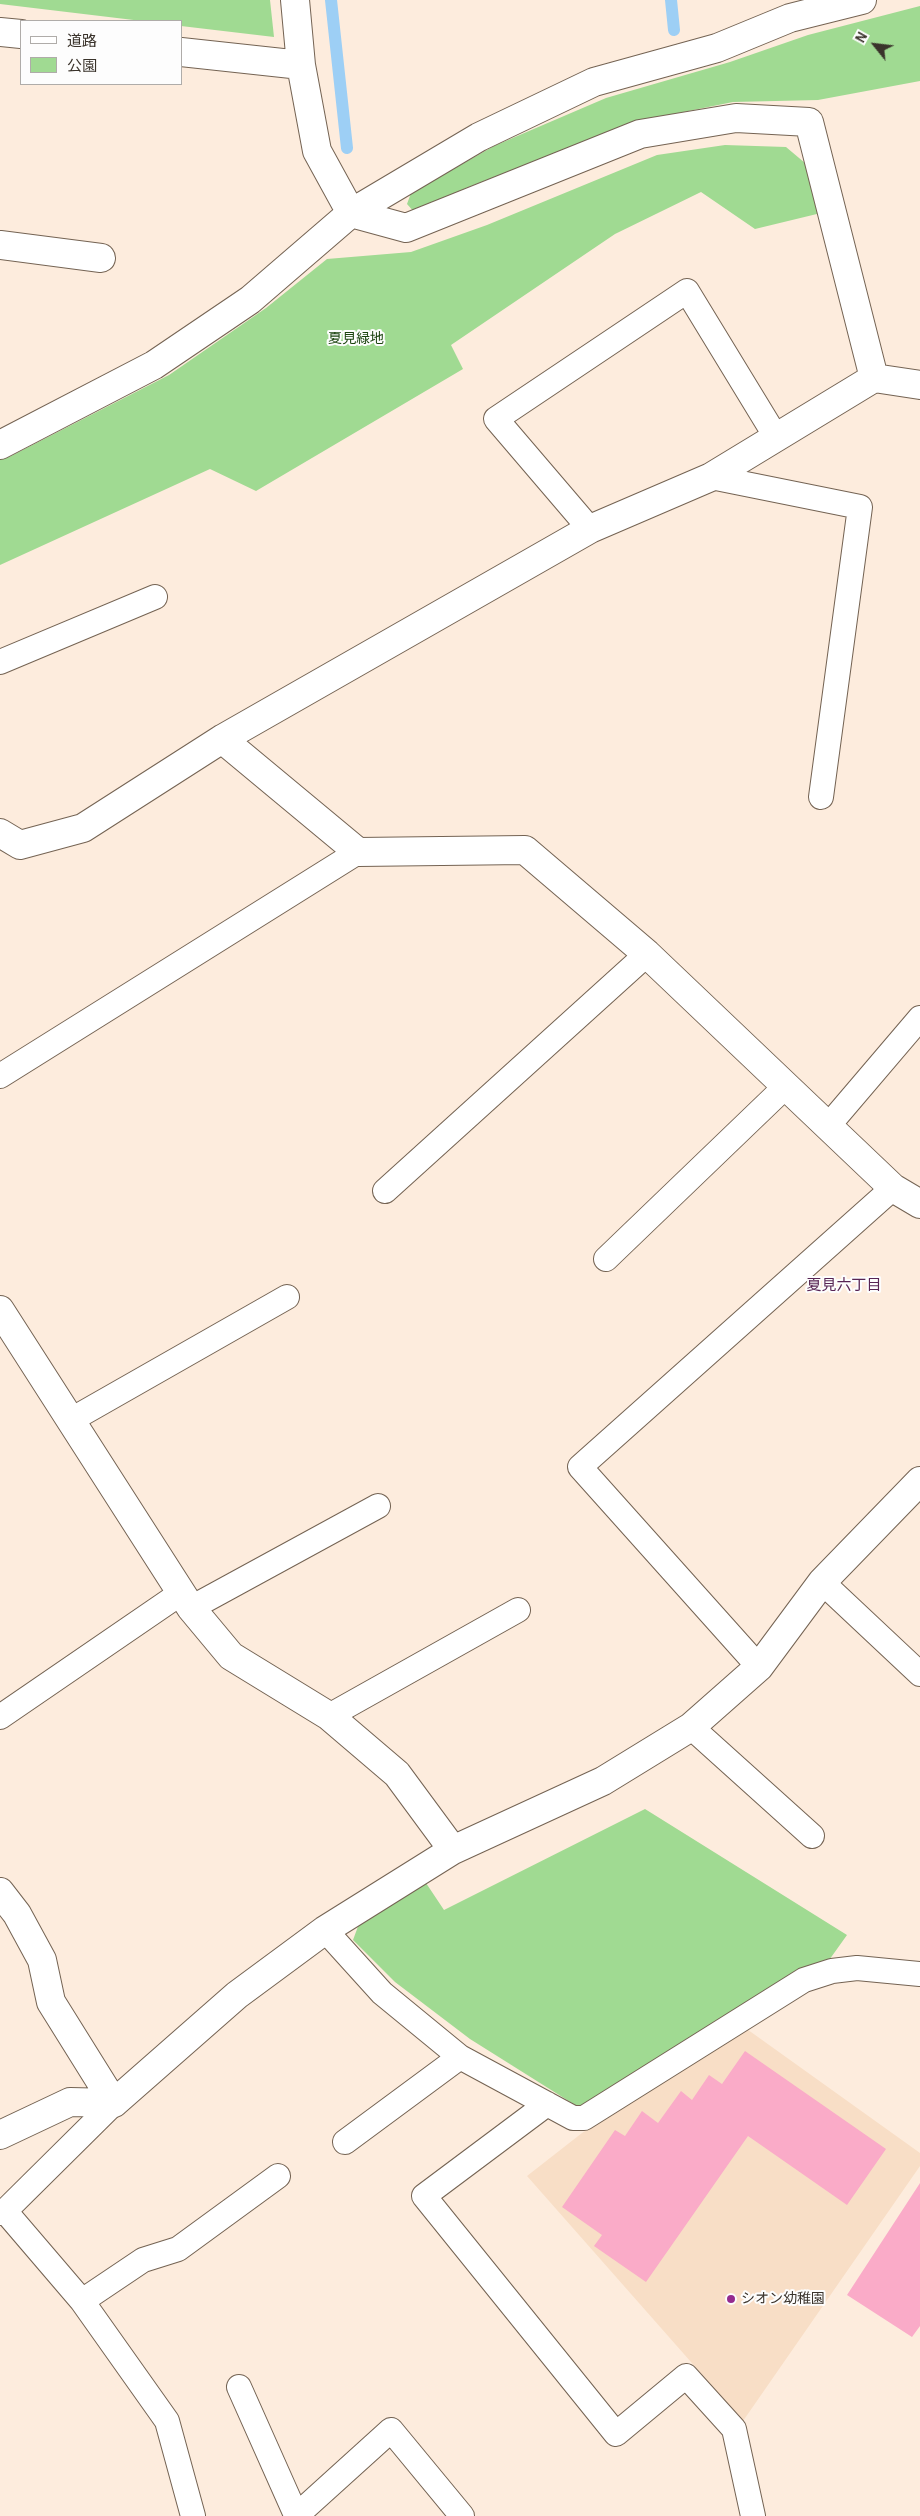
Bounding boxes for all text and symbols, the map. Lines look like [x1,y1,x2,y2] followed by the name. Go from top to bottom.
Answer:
[20,20,182,85] legend
[850,20,900,70] north arrow
[853,30,870,45] text: N
[67,34,97,49] text: 道路
[67,59,97,74] text: 公園
[328,331,384,347] park label: 夏見緑地
[807,1276,881,1294] district label: 夏見六丁目
[741,2291,825,2307] place label: シオン幼稚園
[725,2293,737,2305] marker: シオン幼稚園

